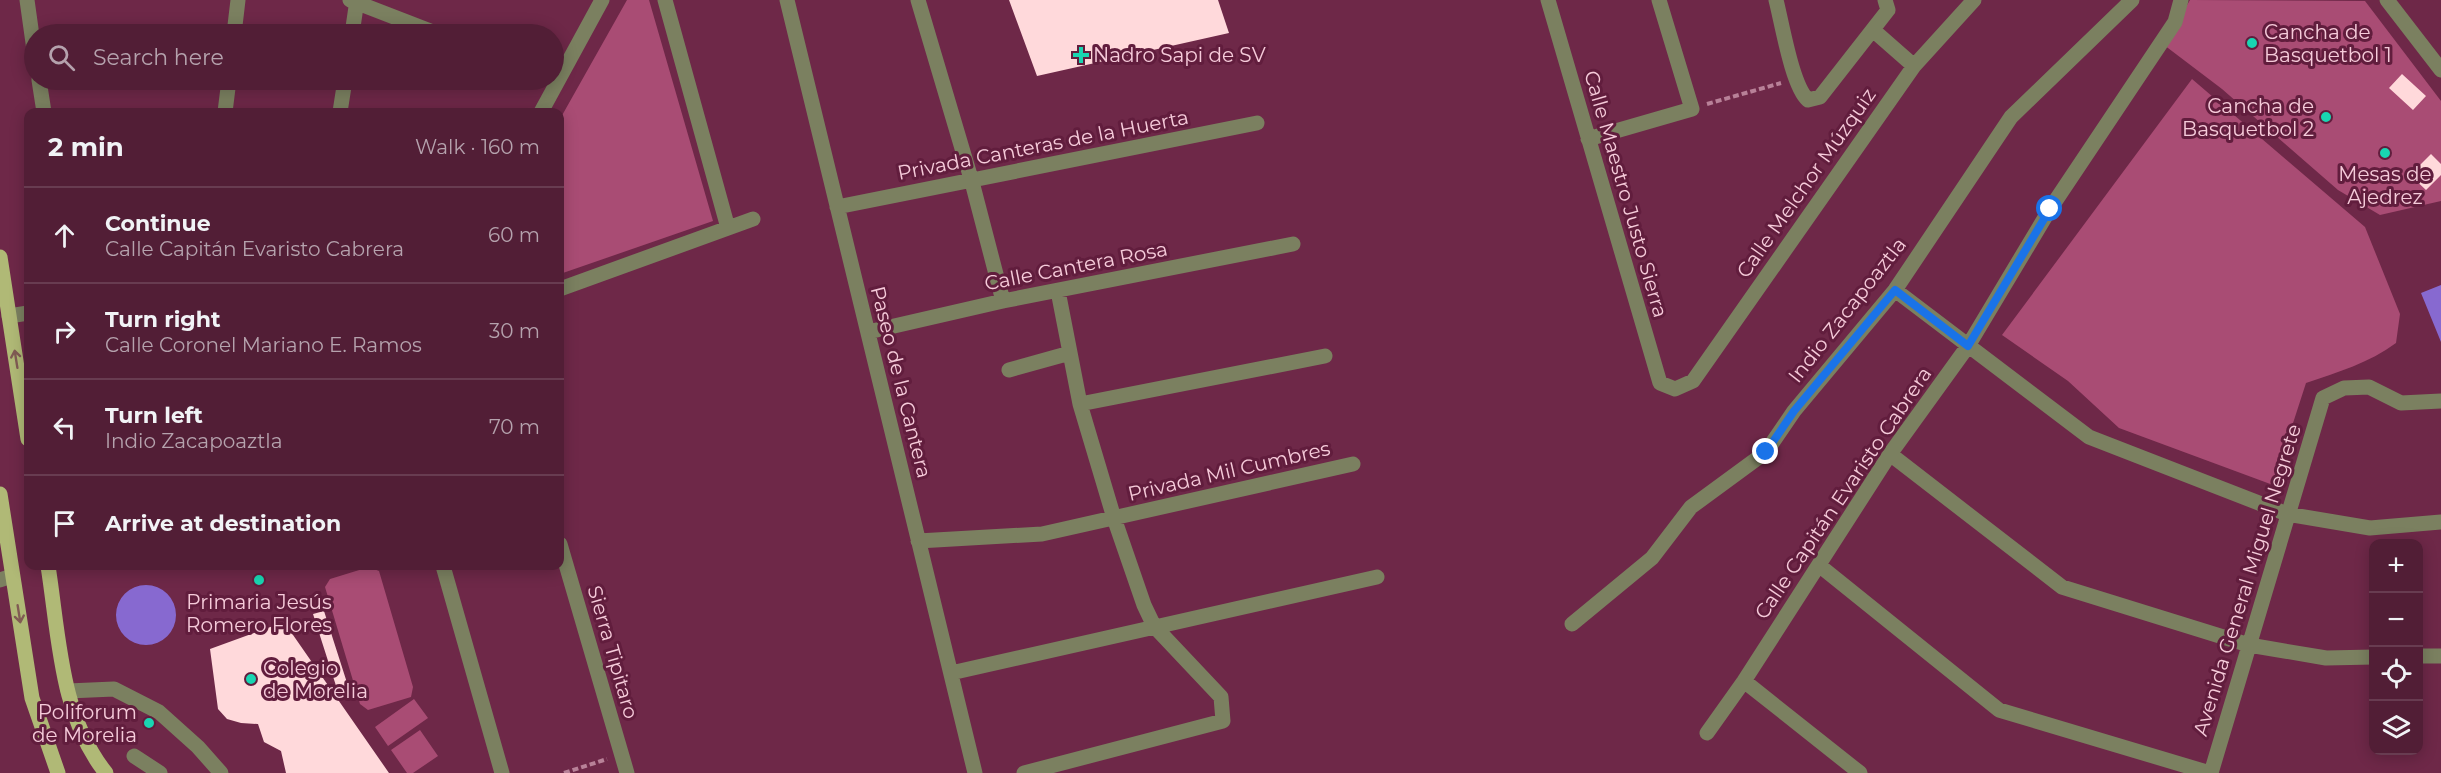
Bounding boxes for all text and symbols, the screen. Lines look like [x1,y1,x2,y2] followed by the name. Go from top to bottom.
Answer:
[2264,20,2392,67] place label: Cancha de Basquetbol 1
[24,24,564,90] search box
[2245,36,2259,50] marker: Cancha de Basquetbol 1
[45,41,78,74] icon: search
[1093,43,1266,67] place label: Nadro Sapi de SV
[93,44,224,71] text: Search here
[1074,48,1088,62] marker: Nadro Sapi de SV
[1579,68,1673,320] street label: Calle Maestro Justo Sierra
[1731,84,1881,282] street label: Calle Melchor Múzquiz
[2182,94,2314,141] place label: Cancha de Basquetbol 2
[895,105,1191,185] street label: Privada Canteras de la Huerta
[2319,110,2333,124] marker: Cancha de Basquetbol 2
[48,131,124,163] text: 2 min
[415,135,540,159] text: Walk · 160 m
[2378,146,2392,160] marker: Mesas de Ajedrez
[2338,162,2432,209] place label: Mesas de Ajedrez
[2036,195,2062,221] route start
[105,210,211,237] text: Continue
[48,219,81,252] icon: ahead
[488,223,540,247] text: 60 m
[1783,233,1911,387] street label: Indio Zacapoaztla
[982,236,1170,296] street label: Calle Cantera Rosa
[105,237,404,261] text: Calle Capitán Evaristo Cabrera
[866,284,936,480] street label: Paseo de la Cantera
[105,306,220,333] text: Turn right
[48,315,81,348] icon: right
[489,319,540,343] text: 30 m
[105,333,422,357] text: Calle Coronel Mariano E. Ramos
[10,350,21,369] one-way arrow
[1749,362,1937,624] street label: Calle Capitán Evaristo Cabrera
[105,402,203,429] text: Turn left
[48,411,81,444] icon: left
[489,415,540,439] text: 70 m
[2188,421,2306,739] street label: Avenida General Miguel Negrete
[105,429,283,453] text: Indio Zacapoaztla
[1126,436,1333,506] street label: Privada Mil Cumbres
[1752,438,1778,464] route end
[48,507,81,540] icon: arrive
[105,510,341,537] text: Arrive at destination
[2369,539,2423,755] map controls
[2369,539,2423,593] button: +
[252,573,266,587] marker: Primaria Jesús Romero Flores
[583,583,643,721] street label: Sierra Tipitaro
[186,590,332,637] place label: Primaria Jesús Romero Flores
[2369,593,2423,647] button: −
[13,604,24,624] one-way arrow
[2369,647,2423,701] button: locate
[263,656,368,703] place label: Colegio de Morelia
[244,672,258,686] marker: Colegio de Morelia
[32,700,137,747] place label: Poliforum de Morelia
[2369,701,2423,755] button: layers
[142,716,156,730] marker: Poliforum de Morelia

